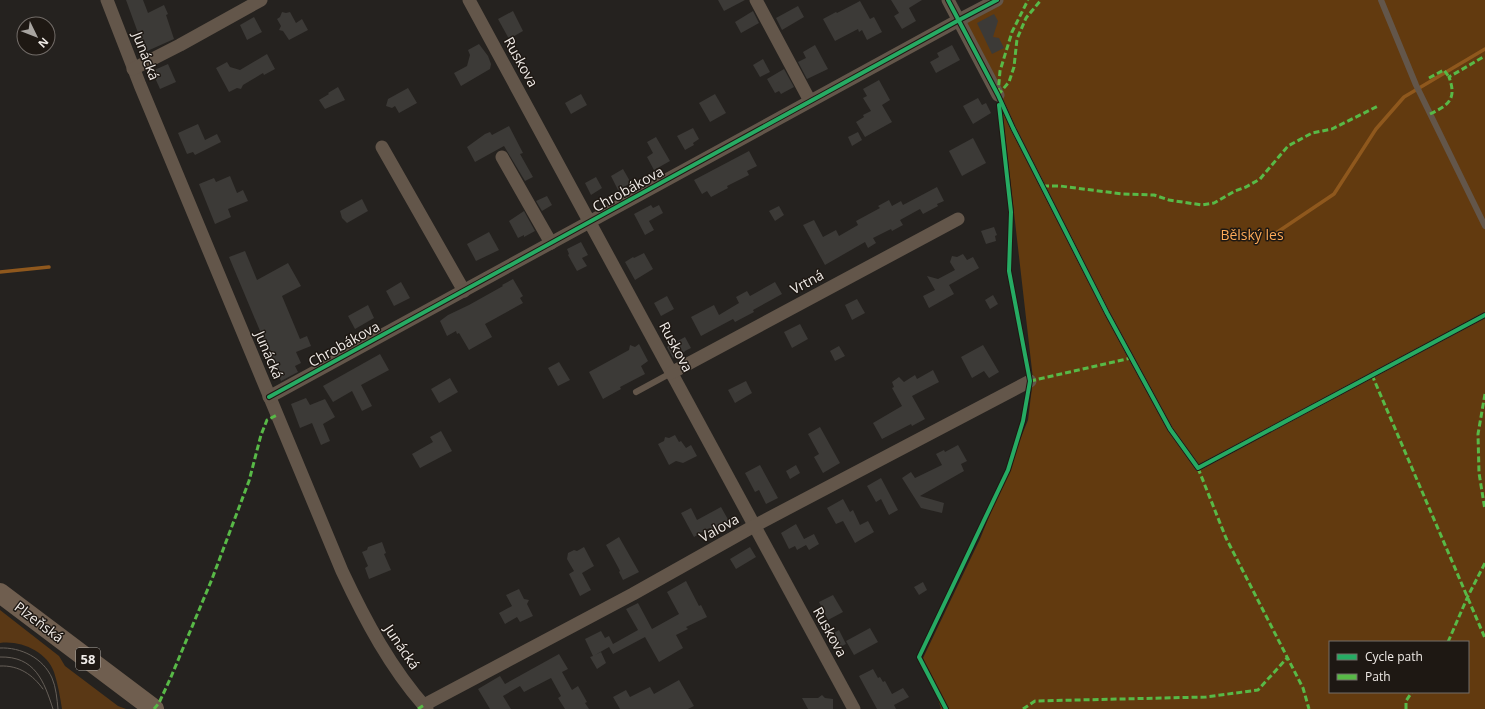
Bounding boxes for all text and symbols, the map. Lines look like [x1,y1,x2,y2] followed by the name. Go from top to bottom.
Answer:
[16,16,56,56] north arrow
[128,27,164,83] street label: Junácká
[500,33,543,90] street label: Ruskova
[35,35,52,52] text: N
[589,161,667,216] street label: Chrobákova
[1220,225,1284,244] park label: Bělský les
[787,265,827,298] street label: Vrtná
[305,316,383,371] street label: Chrobákova
[655,318,698,375] street label: Ruskova
[250,326,288,382] street label: Junácká
[695,509,742,546] street label: Valova
[11,597,68,646] street label: Plzeňská
[809,603,852,660] street label: Ruskova
[379,619,424,673] street label: Junácká
[1329,641,1469,693] legend
[76,648,100,670] road number: 58
[1365,648,1423,665] text: Cycle path
[1365,668,1391,685] text: Path

